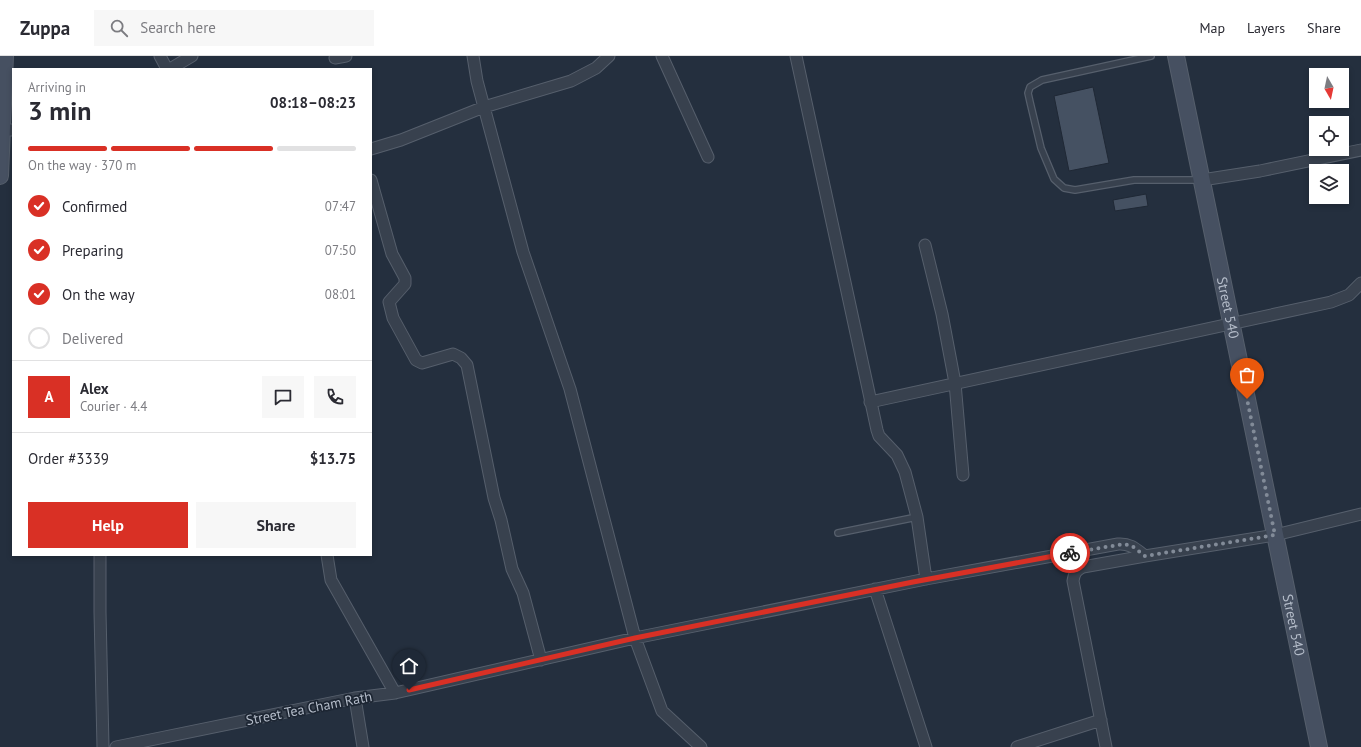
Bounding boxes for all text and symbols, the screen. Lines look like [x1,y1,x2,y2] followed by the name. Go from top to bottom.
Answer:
[94,10,374,46] search box
[20,16,70,40] text: Zuppa
[108,17,130,39] icon: search
[140,18,216,37] text: Search here
[1199,19,1225,37] text: Map
[1247,19,1285,37] text: Layers
[1307,19,1341,37] text: Share
[1309,68,1349,108] north arrow
[1309,68,1349,204] map controls
[28,79,86,96] text: Arriving in
[270,93,356,112] text: 08:18–08:23
[28,94,91,127] text: 3 min
[1309,116,1349,156] button: locate
[28,157,136,174] text: On the way · 370 m
[1309,164,1349,204] button: layers
[28,195,50,217] icon: check
[62,197,127,216] text: Confirmed
[325,198,356,215] text: 07:47
[28,239,50,261] icon: check
[62,241,124,260] text: Preparing
[325,242,356,259] text: 07:50
[1213,275,1243,340] street label: Street 540
[28,283,50,305] icon: check
[62,285,135,304] text: On the way
[325,286,356,303] text: 08:01
[62,329,123,348] text: Delivered
[1230,358,1264,399] pin
[1236,364,1258,386] icon: bag
[262,376,304,418] button: chat
[314,376,356,418] button: phone
[80,379,109,398] text: Alex
[44,387,54,406] text: A
[80,398,147,415] text: Courier · 4.4
[28,449,109,468] text: Order #3339
[310,449,356,468] text: $13.75
[28,502,188,548] button: Help
[196,502,356,548] button: Share
[1050,533,1090,573] courier
[1059,542,1081,564] icon: bike
[1279,593,1309,658] street label: Street 540
[392,649,426,690] pin
[398,655,420,677] icon: home
[244,687,374,729] street label: Street Tea Cham Rath

